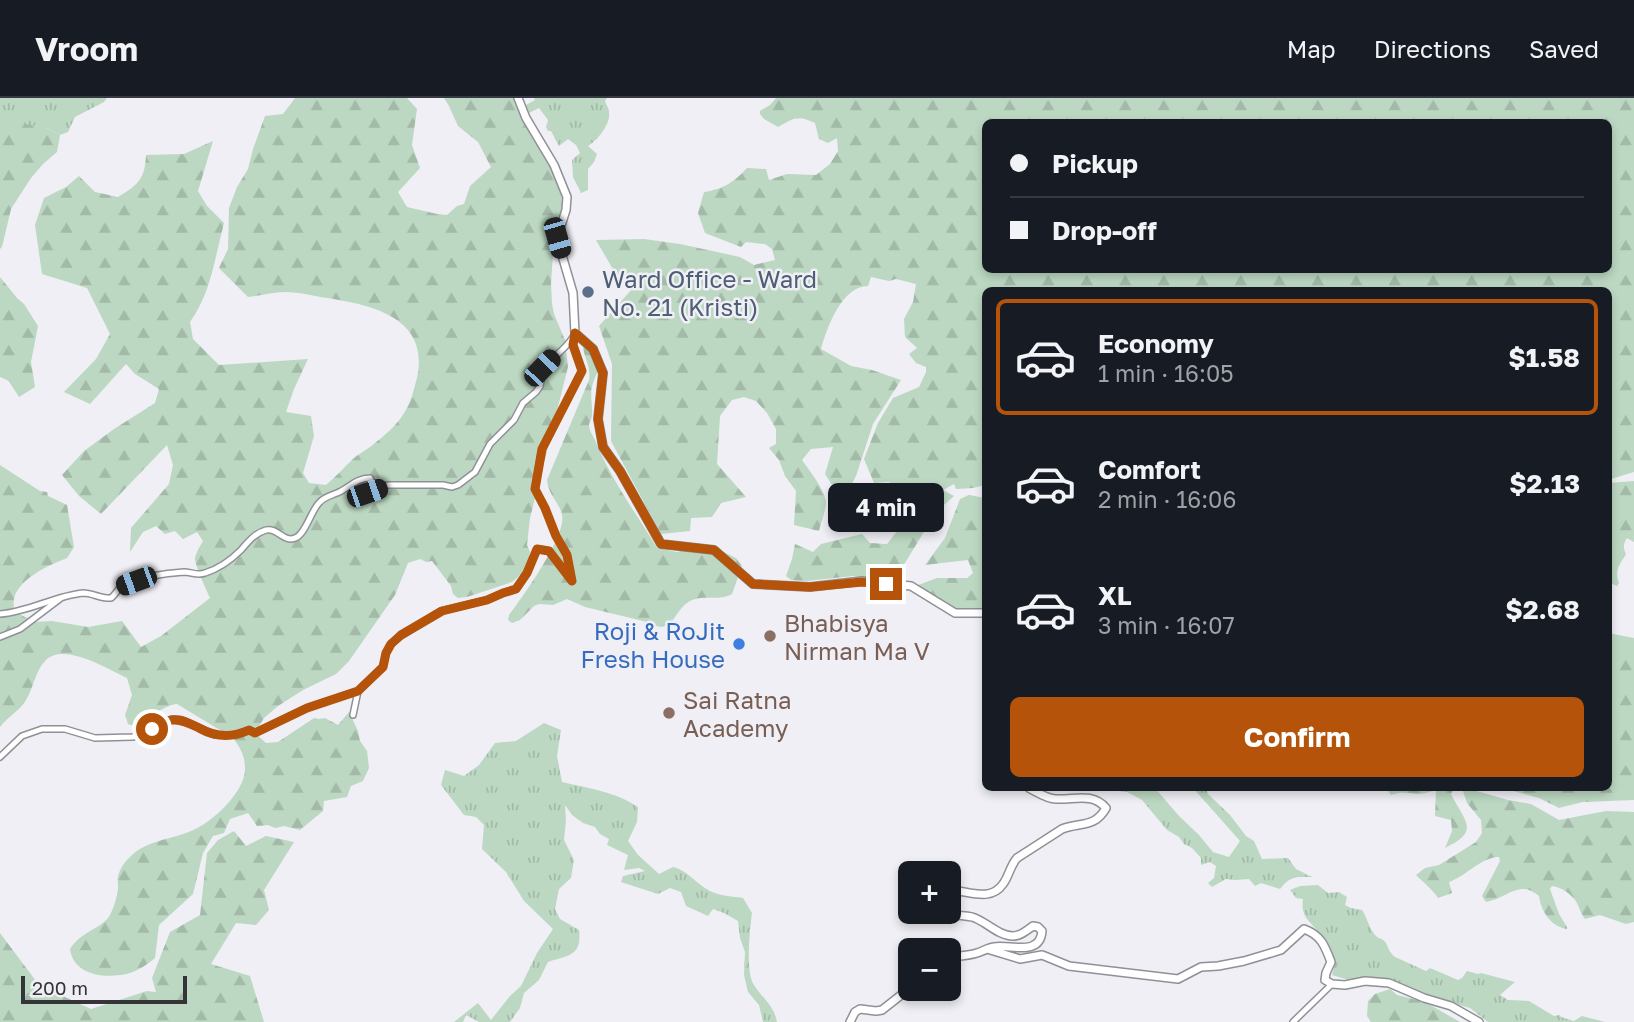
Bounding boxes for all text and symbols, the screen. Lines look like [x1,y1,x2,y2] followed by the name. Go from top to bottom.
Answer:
[35,29,138,68] text: Vroom
[1287,34,1336,63] text: Map
[1374,34,1491,63] text: Directions
[1529,34,1599,63] text: Saved
[1052,148,1138,179] text: Pickup
[542,215,573,261] car
[1052,215,1157,246] text: Drop-off
[602,264,817,321] place label: Ward Office - Ward No. 21 (Kristi)
[580,284,596,300] marker: Ward Office - Ward No. 21 (Kristi)
[1014,326,1077,389] icon: car
[1098,328,1214,359] text: Economy
[1508,342,1580,373] text: $1.58
[520,346,565,390] car
[1098,359,1234,387] text: 1 min · 16:05
[1014,452,1077,515] icon: car
[1098,454,1201,485] text: Comfort
[1509,468,1580,499] text: $2.13
[344,476,391,510] car
[828,482,944,532] callout: 4 min
[1098,485,1236,513] text: 2 min · 16:06
[856,493,916,521] text: 4 min
[113,564,160,598] car
[870,568,902,600] route end
[1014,578,1077,641] icon: car
[1098,580,1132,611] text: XL
[1505,594,1580,625] text: $2.68
[784,608,930,665] place label: Bhabisya Nirman Ma V
[1098,611,1235,639] text: 3 min · 16:07
[580,616,725,673] place label: Roji & RoJit Fresh House
[762,628,778,644] marker: Bhabisya Nirman Ma V
[731,636,747,652] marker: Roji & RoJit Fresh House
[683,685,792,742] place label: Sai Ratna Academy
[1010,697,1584,777] button: Confirm
[661,705,677,721] marker: Sai Ratna Academy
[136,713,168,745] route start
[898,861,961,1001] map controls
[898,861,961,924] button: +
[898,938,961,1001] button: −
[21,973,187,1005] scale bar
[32,976,88,999] text: 200 m

